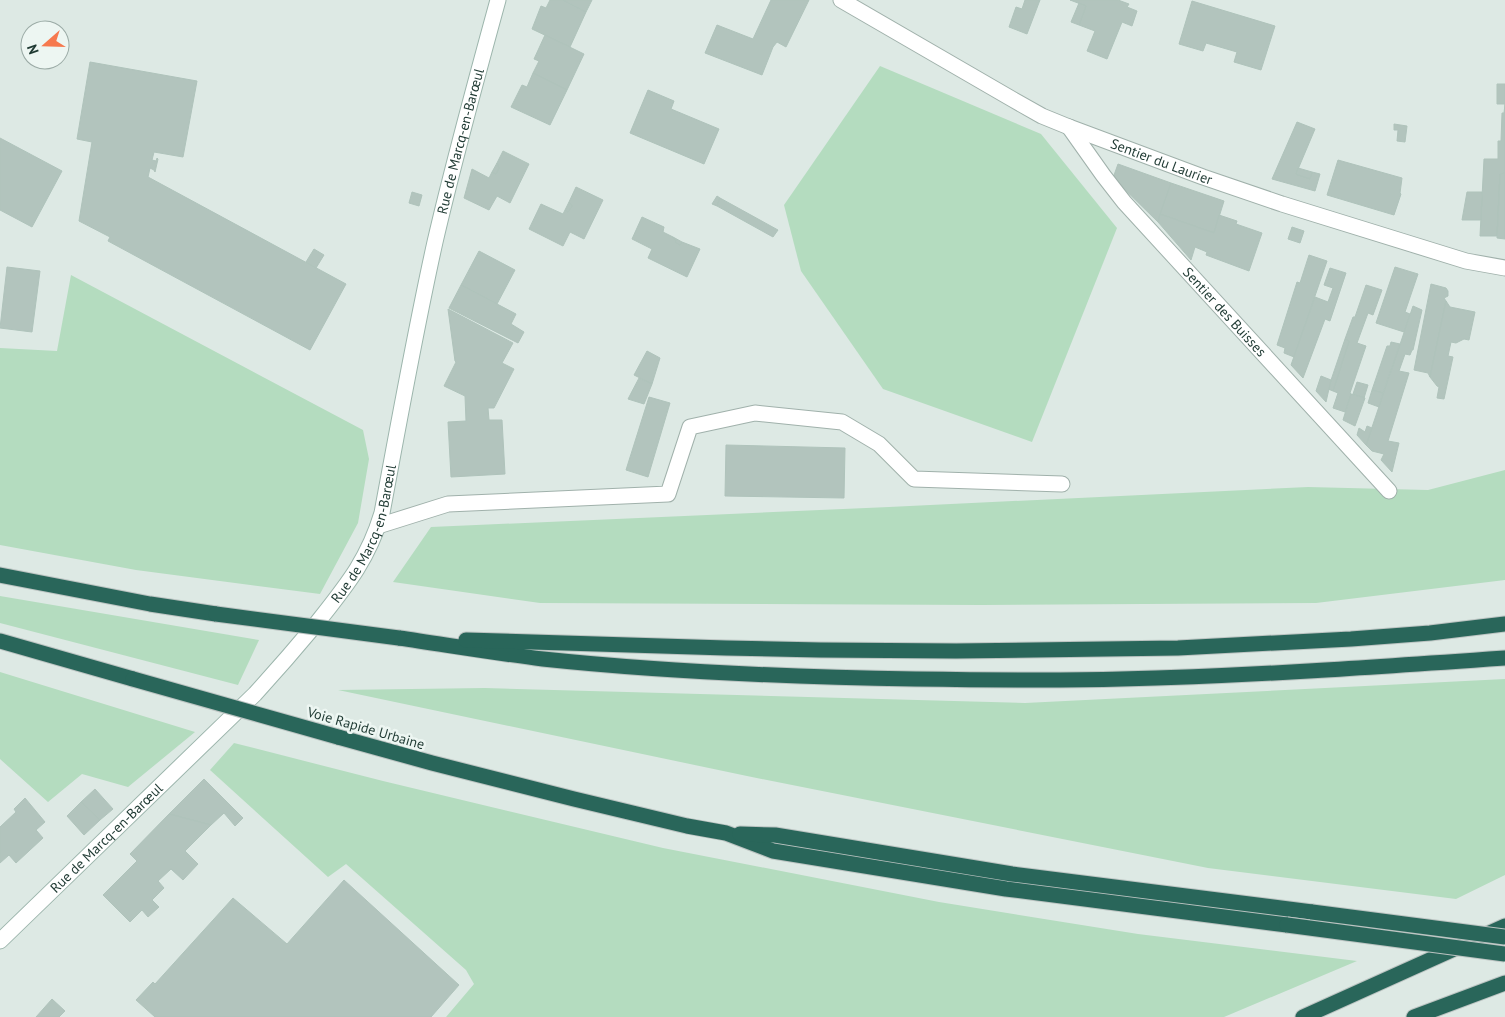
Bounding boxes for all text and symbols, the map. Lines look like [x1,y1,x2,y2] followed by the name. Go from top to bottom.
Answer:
[20,20,70,70] north arrow
[23,42,43,57] text: N
[433,66,488,216] street label: Rue de Marcq-en-Barœul
[1108,134,1215,189] street label: Sentier du Laurier
[1179,263,1270,360] street label: Sentier des Buisses
[327,463,400,607] street label: Rue de Marcq-en-Barœul
[304,702,427,753] street label: Voie Rapide Urbaine
[46,779,166,897] street label: Rue de Marcq-en-Barœul

